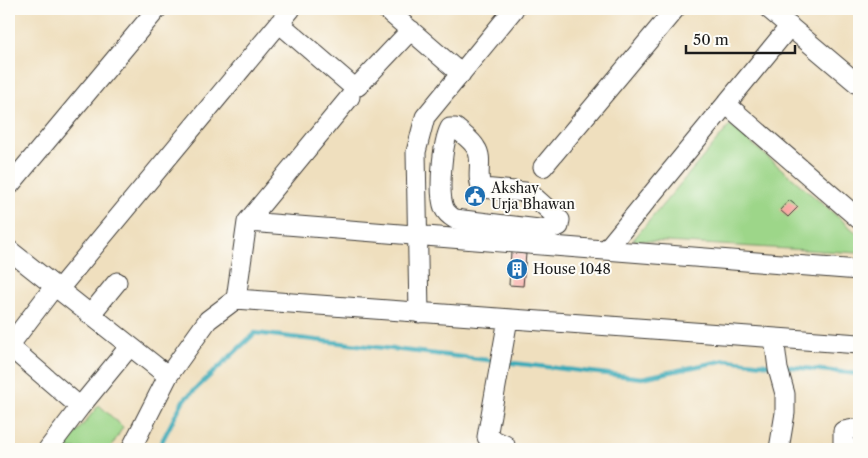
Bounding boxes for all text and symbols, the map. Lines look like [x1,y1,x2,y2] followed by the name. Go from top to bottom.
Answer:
[686,22,794,54] scale bar
[693,30,729,49] text: 50 m
[490,179,575,213] place label: Akshay Urja Bhawan
[463,184,487,208] public building icon: Akshay Urja Bhawan
[505,257,529,281] building icon: House 1048
[533,260,611,278] place label: House 1048

